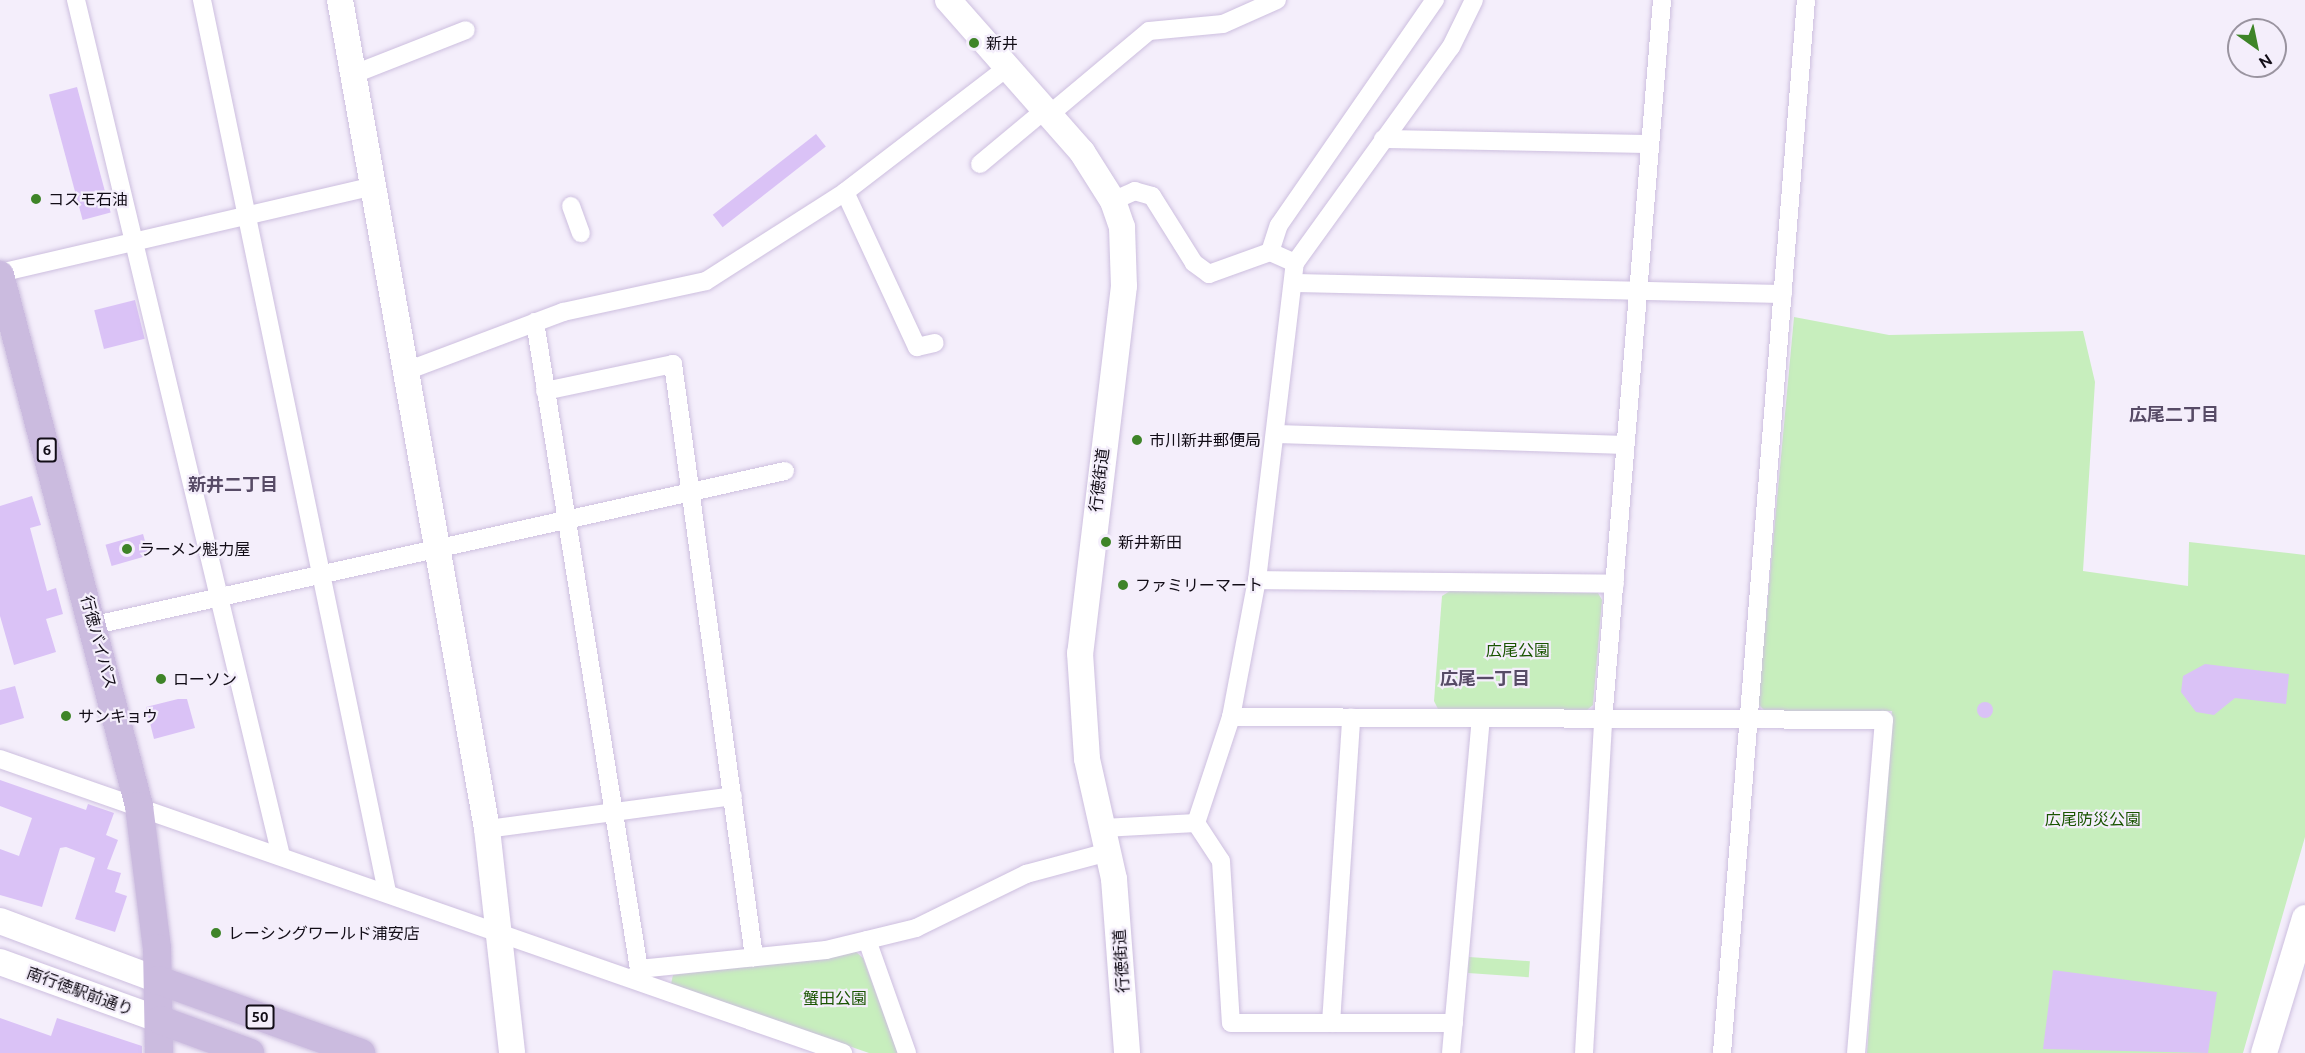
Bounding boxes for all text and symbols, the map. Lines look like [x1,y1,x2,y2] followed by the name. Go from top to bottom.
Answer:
[2227,18,2287,78] north arrow
[986,33,1018,53] place label: 新井
[967,36,981,50] marker: 新井
[2256,51,2276,72] text: N
[48,189,128,209] place label: コスモ石油
[29,192,43,206] marker: コスモ石油
[2129,403,2219,425] district label: 広尾二丁目
[1149,430,1261,450] place label: 市川新井郵便局
[1130,433,1144,447] marker: 市川新井郵便局
[36,438,57,462] road number: 6
[1086,447,1112,513] street label: 行徳街道
[188,473,278,495] district label: 新井二丁目
[1118,532,1182,552] place label: 新井新田
[1099,535,1113,549] marker: 新井新田
[139,539,251,559] place label: ラーメン魁力屋
[120,542,134,556] marker: ラーメン魁力屋
[1135,575,1263,595] place label: ファミリーマート
[1116,578,1130,592] marker: ファミリーマート
[77,593,121,691] street label: 行徳バイパス
[1486,640,1550,660] park label: 広尾公園
[1440,667,1530,689] district label: 広尾一丁目
[173,669,237,689] place label: ローソン
[154,672,168,686] marker: ローソン
[78,706,158,726] place label: サンキョウ
[59,709,73,723] marker: サンキョウ
[2045,809,2141,829] park label: 広尾防災公園
[228,923,420,943] place label: レーシングワールド浦安店
[209,926,223,940] marker: レーシングワールド浦安店
[1109,928,1133,994] street label: 行徳街道
[24,963,136,1019] street label: 南行徳駅前通り
[803,988,867,1008] park label: 蟹田公園
[245,1005,275,1029] road number: 50

